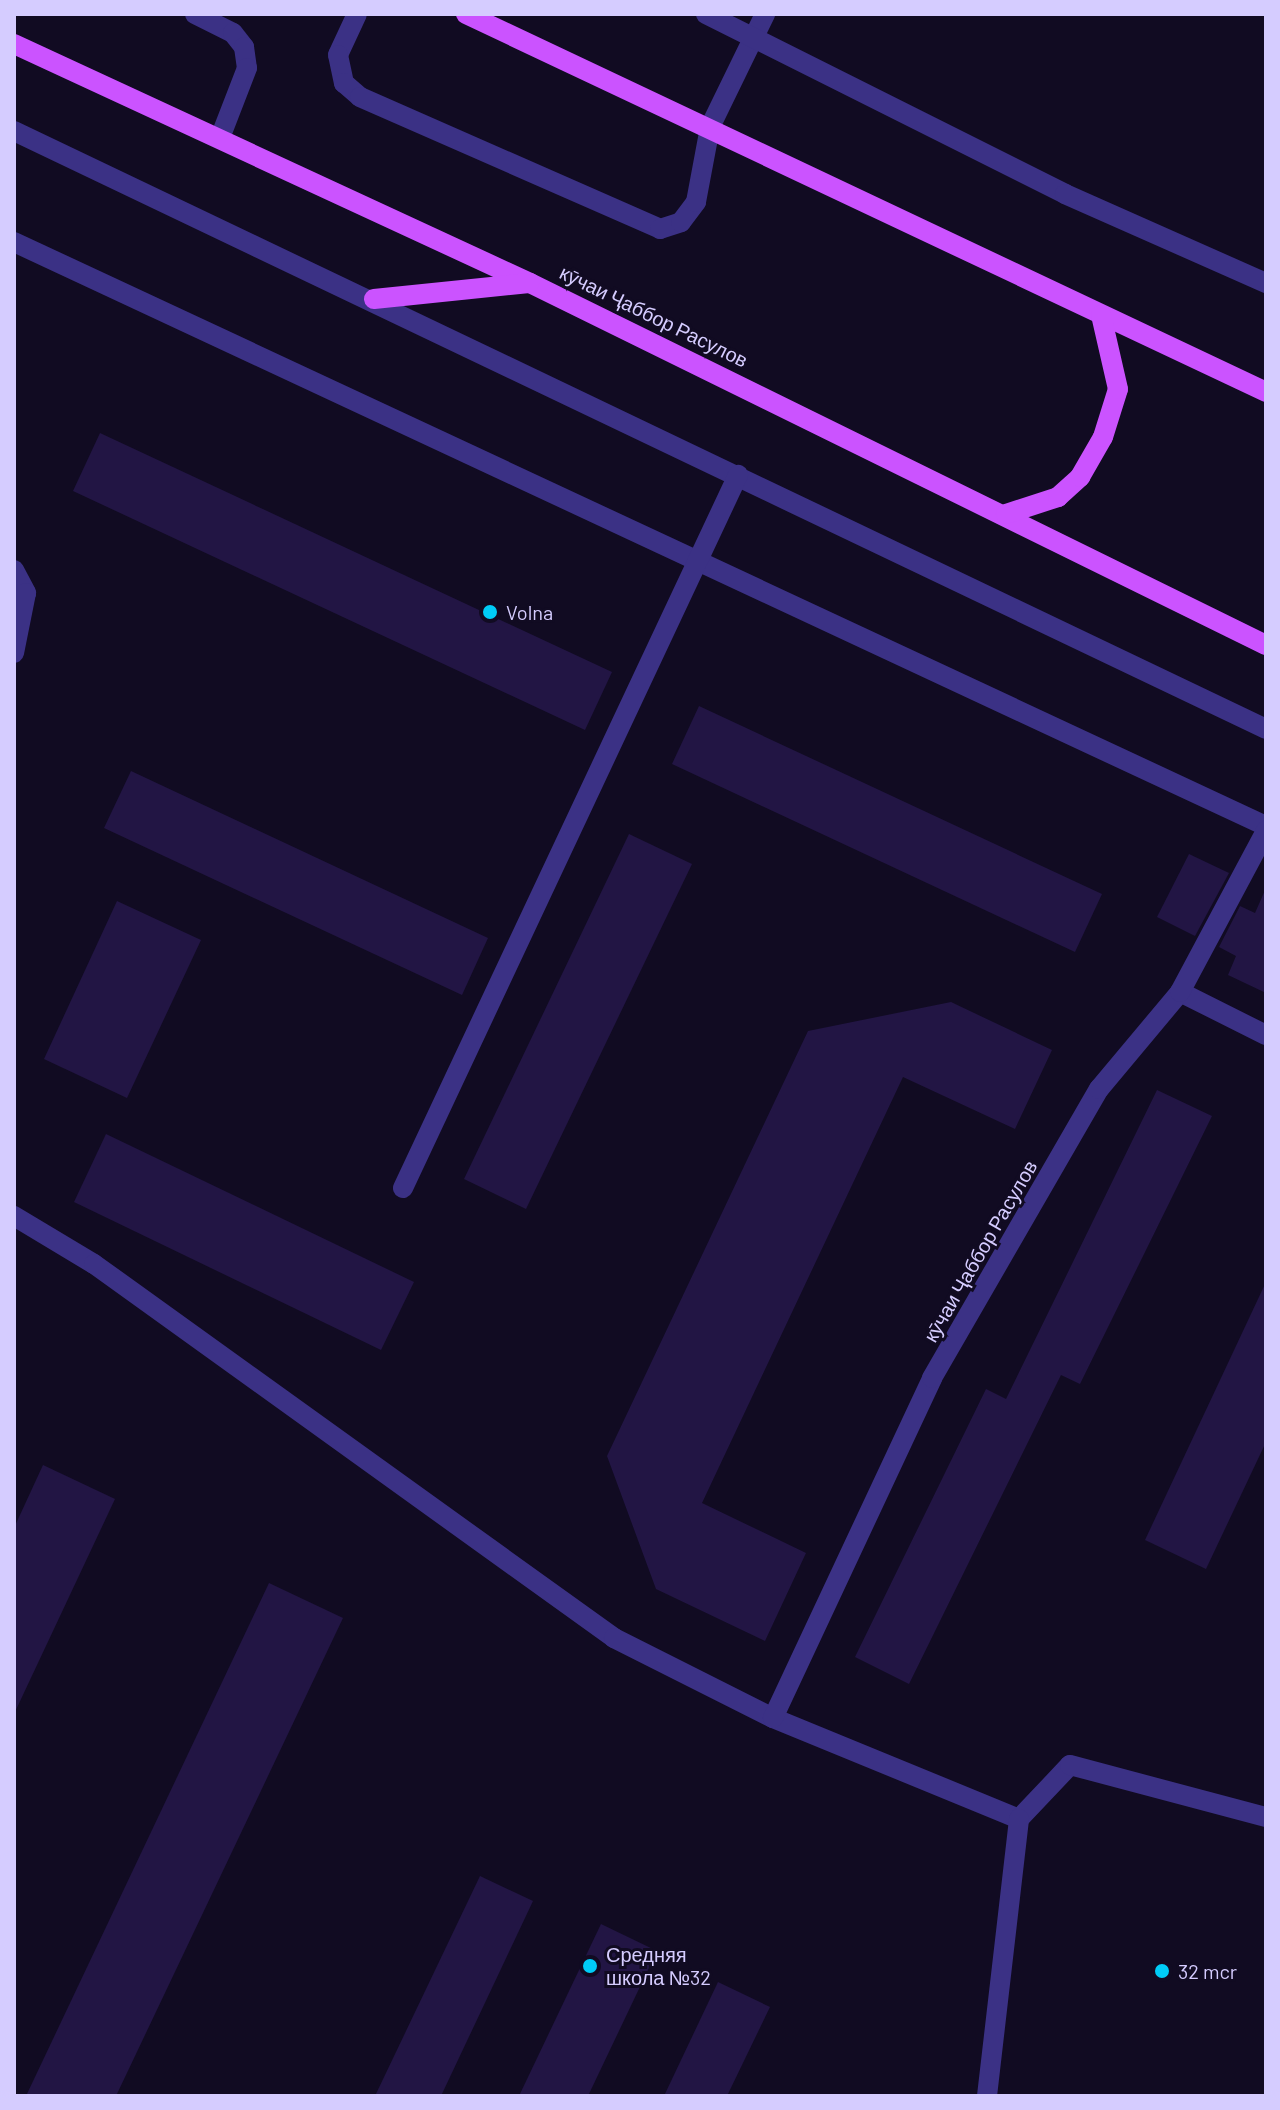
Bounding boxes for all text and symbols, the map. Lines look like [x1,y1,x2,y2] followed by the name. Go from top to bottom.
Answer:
[556,260,752,372] street label: кӯчаи Ҷаббор Расулов
[506,600,553,624] place label: Volna
[481,603,499,621] marker: Volna
[918,1156,1042,1346] street label: кӯчаи Ҷаббор Расулов
[606,1942,711,1989] place label: Средняя школа №32
[581,1957,599,1975] marker: Средняя школа №32
[1178,1959,1237,1983] place label: 32 mcr
[1153,1962,1171,1980] marker: 32 mcr

